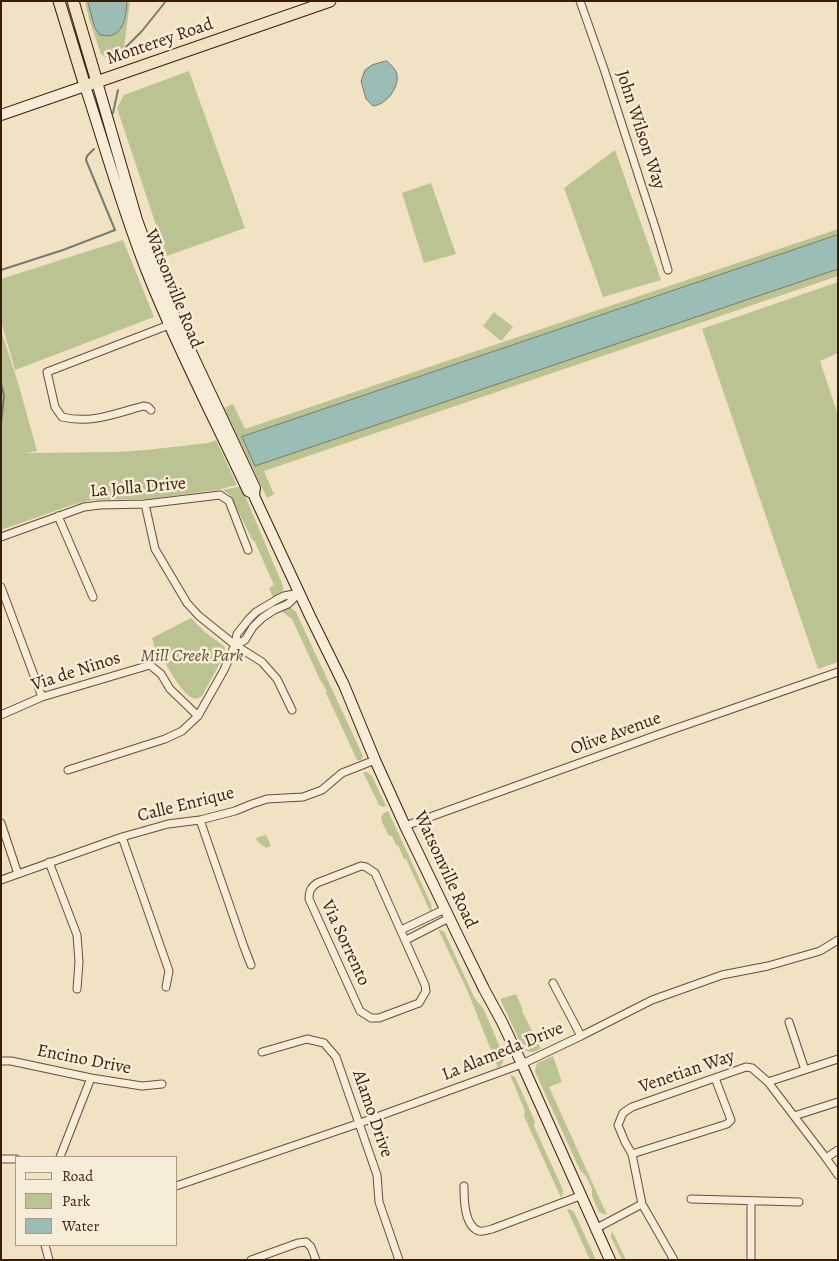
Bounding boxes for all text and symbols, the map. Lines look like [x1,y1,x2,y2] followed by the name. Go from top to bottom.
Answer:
[104,14,216,70] street label: Monterey Road
[611,68,669,192] street label: John Wilson Way
[139,226,207,352] street label: Watsonville Road
[89,473,187,503] street label: La Jolla Drive
[141,646,243,668] park label: Mill Creek Park
[29,647,123,697] street label: Via de Ninos
[568,708,664,760] street label: Olive Avenue
[135,783,237,827] street label: Calle Enrique
[409,808,481,932] street label: Watsonville Road
[316,897,374,989] street label: Via Sorrento
[439,1018,567,1086] street label: La Alameda Drive
[35,1040,133,1080] street label: Encino Drive
[636,1046,738,1098] street label: Venetian Way
[347,1068,397,1160] street label: Alamo Drive
[15,1156,178,1246] legend
[62,1166,93,1186] text: Road
[62,1191,90,1211] text: Park
[62,1216,99,1236] text: Water

